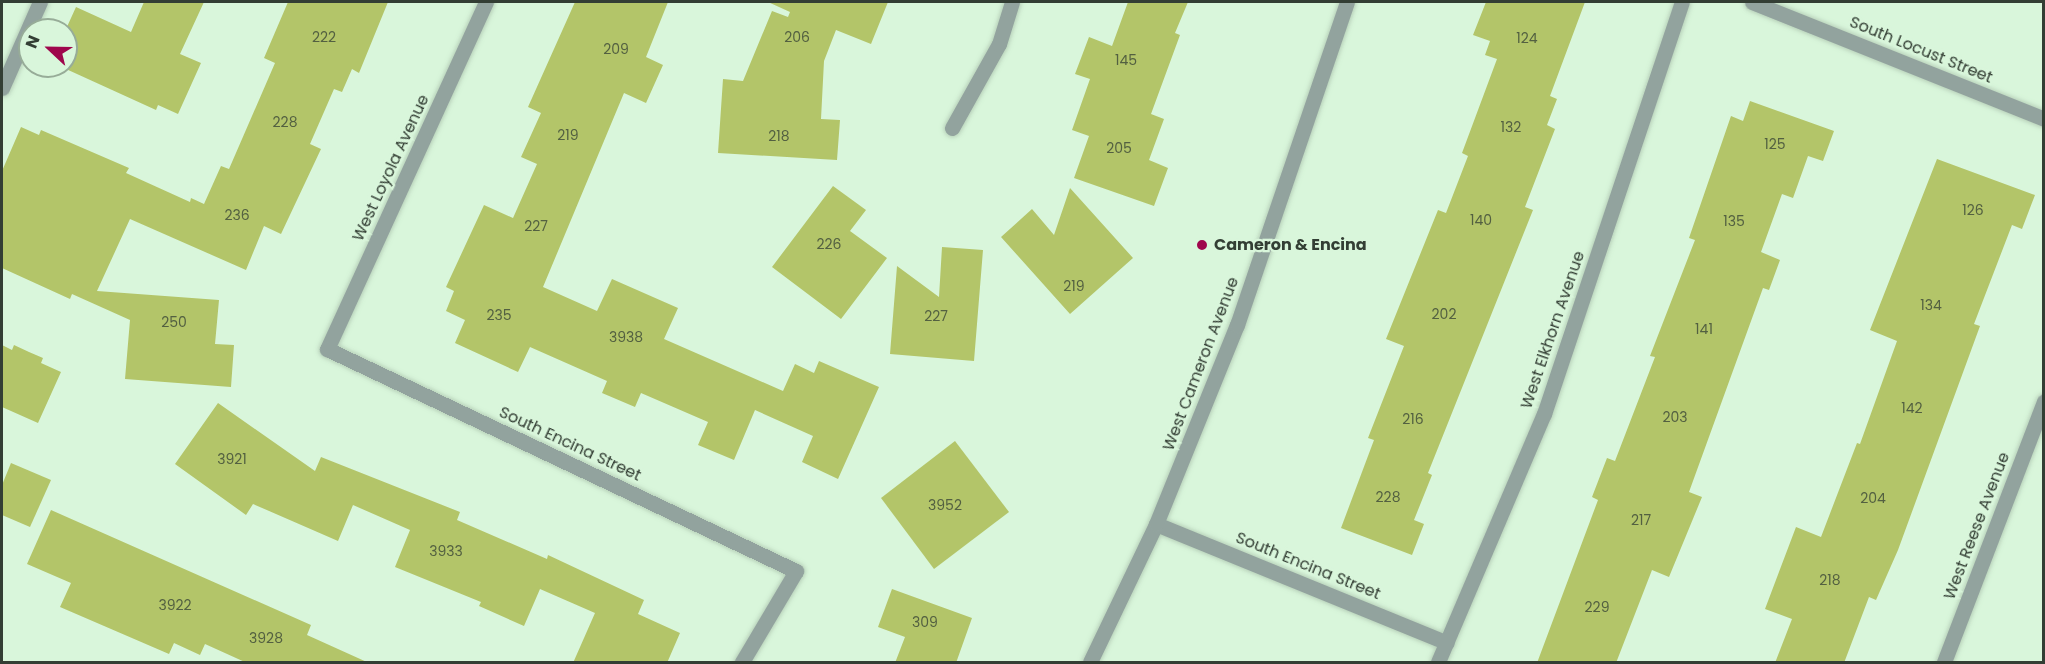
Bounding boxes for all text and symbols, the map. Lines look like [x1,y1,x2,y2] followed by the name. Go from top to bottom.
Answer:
[1847,13,1995,87] street label: South Locust Street
[18,18,78,78] north arrow
[312,29,336,45] house number: 222
[784,29,810,45] house number: 206
[1516,30,1538,46] house number: 124
[20,32,46,52] text: N
[603,41,629,57] house number: 209
[1115,52,1137,68] house number: 145
[349,92,433,244] street label: West Loyola Avenue
[273,114,297,130] house number: 228
[1501,119,1521,135] house number: 132
[557,127,579,143] house number: 219
[768,128,790,144] house number: 218
[1764,136,1786,152] house number: 125
[1106,140,1132,156] house number: 205
[1962,202,1984,218] house number: 126
[224,207,250,223] house number: 236
[1470,212,1492,228] house number: 140
[1723,213,1745,229] house number: 135
[524,218,548,234] house number: 227
[1214,235,1367,255] place label: Cameron & Encina
[817,236,841,252] house number: 226
[1195,238,1209,252] marker: Cameron & Encina
[1517,249,1589,411] street label: West Elkhorn Avenue
[1159,275,1243,453] street label: West Cameron Avenue
[1063,278,1085,294] house number: 219
[1920,297,1942,313] house number: 134
[1432,306,1456,322] house number: 202
[486,307,512,323] house number: 235
[924,308,948,324] house number: 227
[161,314,187,330] house number: 250
[1695,321,1713,337] house number: 141
[609,329,643,345] house number: 3938
[1901,400,1923,416] house number: 142
[496,403,644,485] street label: South Encina Street
[1662,409,1688,425] house number: 203
[1402,411,1424,427] house number: 216
[1940,450,2014,602] street label: West Reese Avenue
[217,451,247,467] house number: 3921
[1376,489,1400,505] house number: 228
[1860,490,1886,506] house number: 204
[928,497,962,513] house number: 3952
[1631,512,1651,528] house number: 217
[1233,528,1383,604] street label: South Encina Street
[429,543,463,559] house number: 3933
[1819,572,1841,588] house number: 218
[158,597,192,613] house number: 3922
[1585,599,1609,615] house number: 229
[912,614,938,630] house number: 309
[249,630,283,646] house number: 3928

